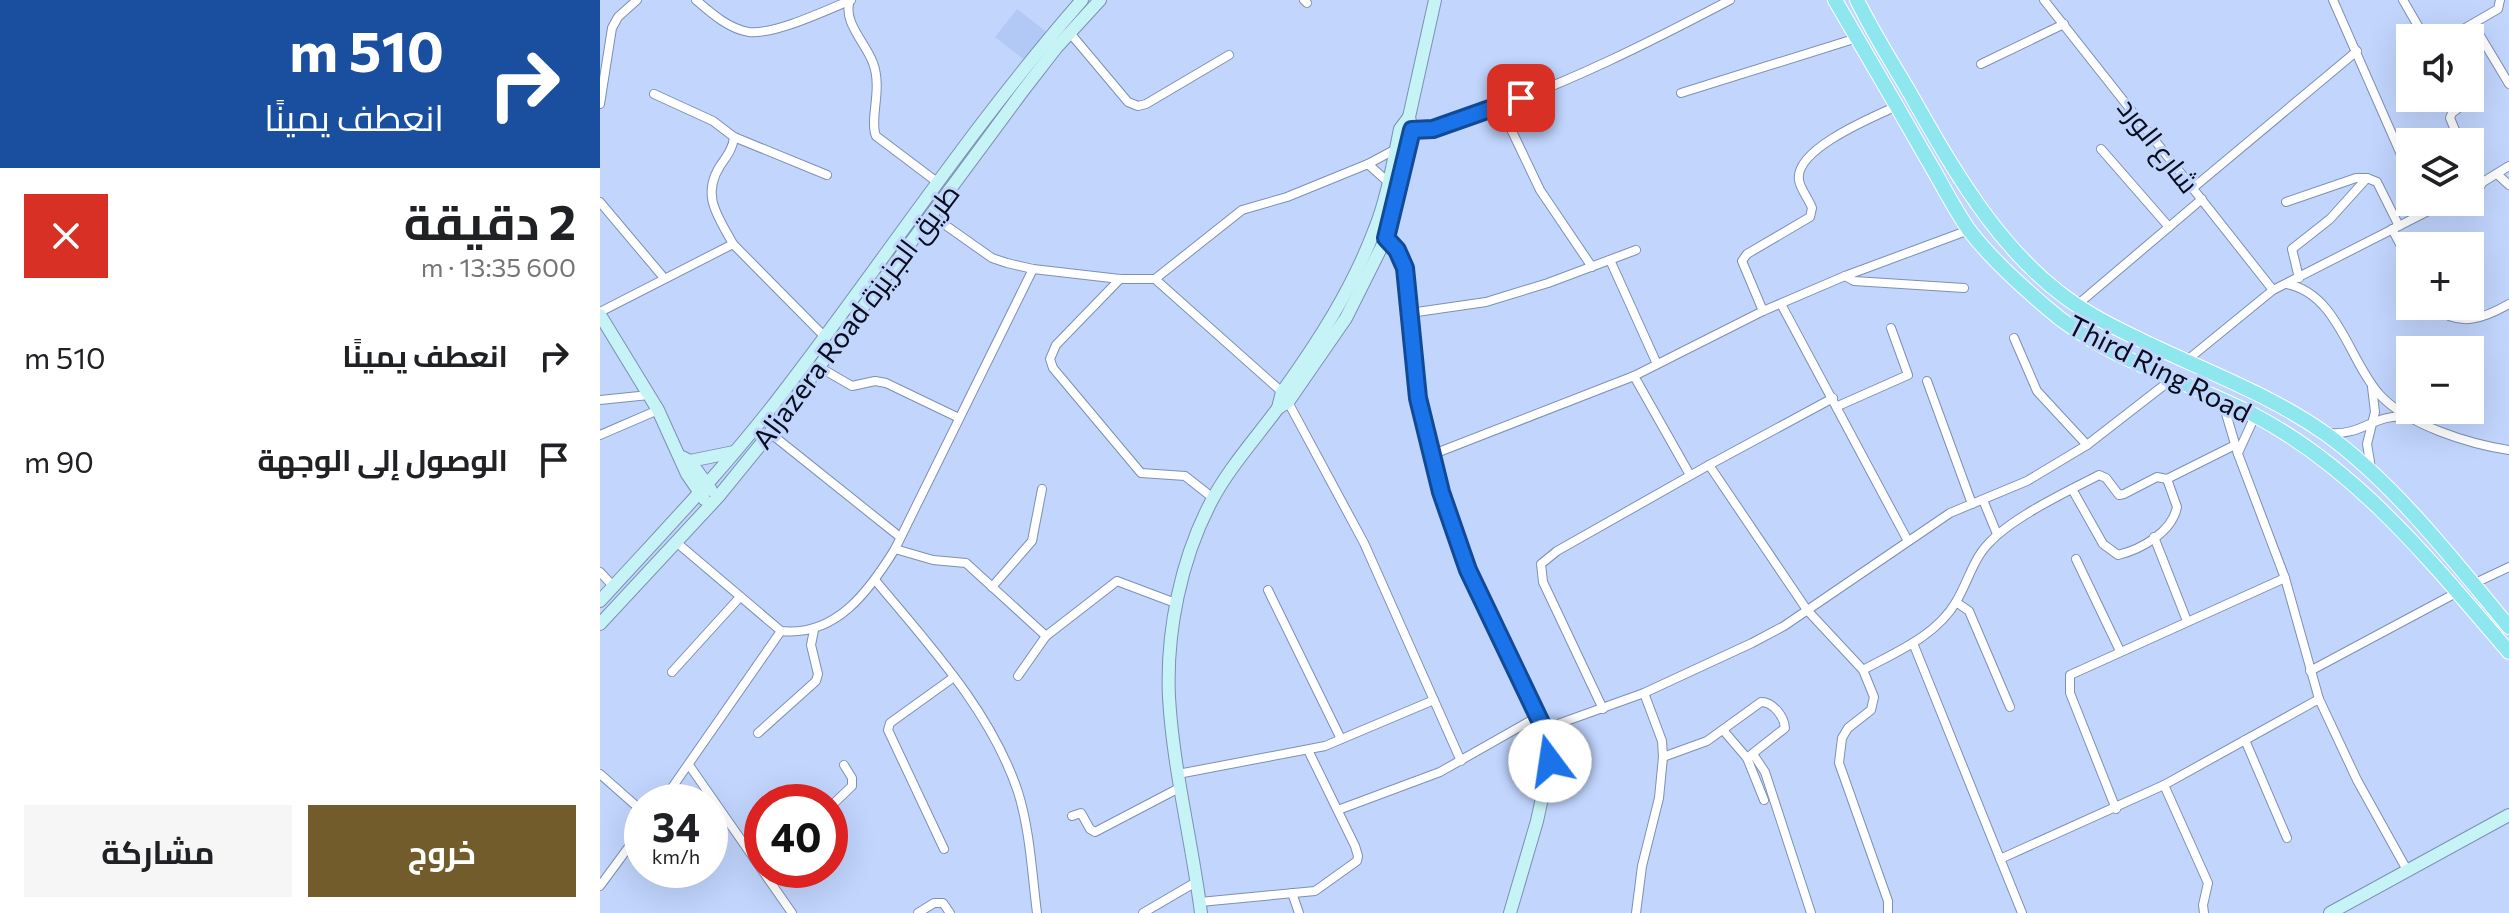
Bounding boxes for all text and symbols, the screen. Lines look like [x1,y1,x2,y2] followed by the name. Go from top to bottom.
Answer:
[289,15,444,84] text: 510 m
[2396,24,2484,424] map controls
[2396,24,2484,112] button: sound
[472,32,576,136] icon: right
[1487,64,1555,132] pin
[1499,76,1543,120] icon: arrive
[2109,90,2207,201] street label: شارع الورد
[264,94,444,138] text: انعطف يمينًا
[2396,128,2484,216] button: layers
[744,177,967,456] street label: Aljazera Road طريق الجزيزة
[404,191,576,250] text: 2 دقيقة
[24,194,108,278] button: close
[2396,232,2484,320] button: +
[421,251,576,282] text: 600 m · 13:35
[2063,307,2257,429] street label: Third Ring Road
[532,334,576,378] icon: right
[342,336,508,373] text: انعطف يمينًا
[2396,336,2484,424] button: −
[24,338,106,375] text: 510 m
[532,438,576,482] icon: arrive
[258,440,508,477] text: الوصول إلى الوجهة
[24,442,94,479] text: 90 m
[1508,719,1592,803] position arrow
[744,784,848,888] speed limit sign: 40
[652,801,700,850] text: 34
[24,805,292,897] button: مشاركة
[308,805,576,897] button: خروج
[652,844,700,868] text: km/h

